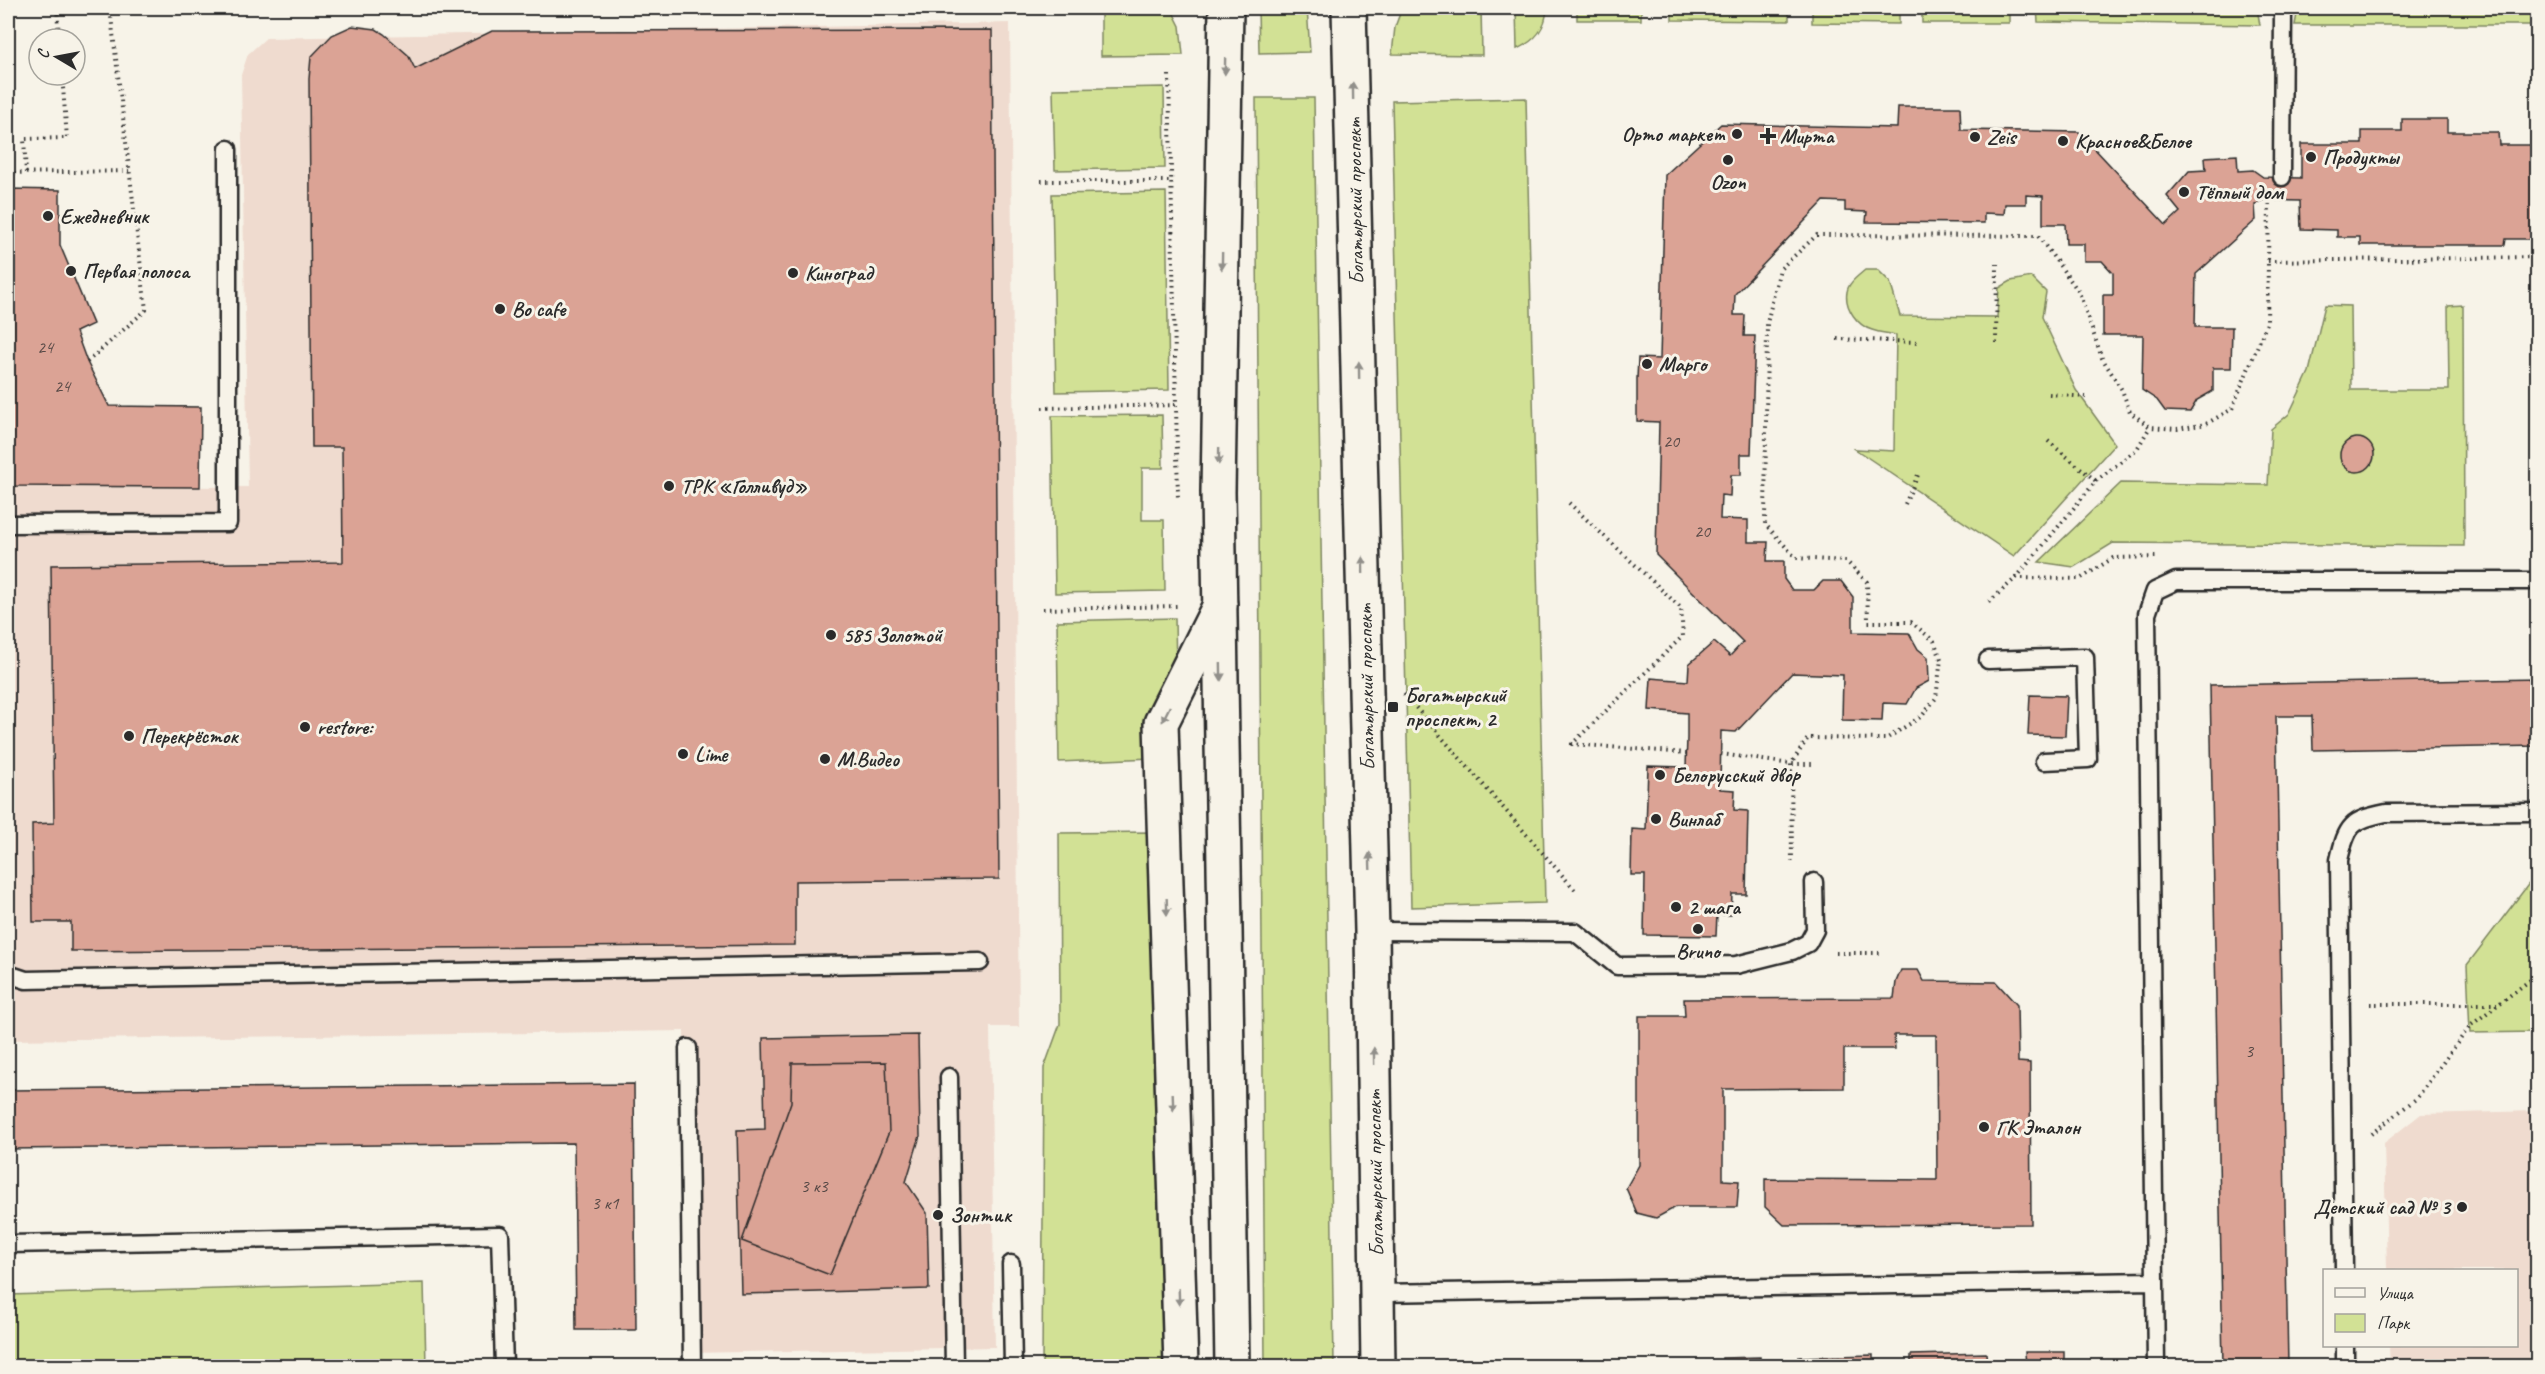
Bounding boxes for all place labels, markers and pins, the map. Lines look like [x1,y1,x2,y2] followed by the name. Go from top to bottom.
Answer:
[1622,121,1726,147] place label: Орто маркет
[1780,123,1835,149] place label: Мирта
[1987,124,2018,150] place label: Zeis
[1730,127,1744,141] marker: Орто маркет
[2075,128,2193,154] place label: Красное&Белое
[1761,129,1775,143] marker: Мирта
[1968,130,1982,144] marker: Zeis
[2056,134,2070,148] marker: Красное&Белое
[2323,144,2401,171] place label: Продукты
[2304,150,2318,164] marker: Продукты
[1721,153,1735,167] marker: Ozon
[1710,169,1746,195] place label: Ozon
[2196,179,2285,205] place label: Тёплый дом
[2177,185,2191,199] marker: Тёплый дом
[60,203,150,229] place label: Ежедневник
[41,209,55,223] marker: Ежедневник
[83,258,191,284] place label: Первая полоса
[805,260,875,286] place label: Киноград
[64,264,78,278] marker: Первая полоса
[786,266,800,280] marker: Киноград
[512,296,567,322] place label: Bo cafe
[493,302,507,316] marker: Bo cafe
[1659,351,1709,377] place label: Марго
[1640,357,1654,371] marker: Марго
[681,473,807,499] place label: ТРК «Голливуд»
[662,479,676,493] marker: ТРК «Голливуд»
[843,622,944,648] place label: 585 Золотой
[824,628,838,642] marker: 585 Золотой
[1405,682,1508,732] place label: Богатырский проспект, 2
[1386,700,1400,714] marker: Богатырский проспект, 2
[317,714,374,740] place label: restore:
[298,720,312,734] marker: restore:
[141,723,239,749] place label: Перекрёсток
[122,729,136,743] marker: Перекрёсток
[695,741,729,767] place label: Lime
[837,746,901,772] place label: М.Видео
[676,747,690,761] marker: Lime
[818,752,832,766] marker: М.Видео
[1672,762,1801,788] place label: Белорусский двор
[1653,768,1667,782] marker: Белорусский двор
[1668,806,1724,832] place label: Винлаб
[1649,812,1663,826] marker: Винлаб
[1688,894,1742,920] place label: 2 шага
[1669,900,1683,914] marker: 2 шага
[1691,922,1705,936] marker: Bruno
[1676,938,1722,964] place label: Bruno
[1996,1114,2082,1140] place label: ГК Эталон
[1977,1120,1991,1134] marker: ГК Эталон
[2313,1194,2453,1220] place label: Детский сад № 3
[2455,1200,2469,1214] marker: Детский сад № 3
[950,1202,1013,1228] place label: Зонтик
[931,1208,945,1222] marker: Зонтик

